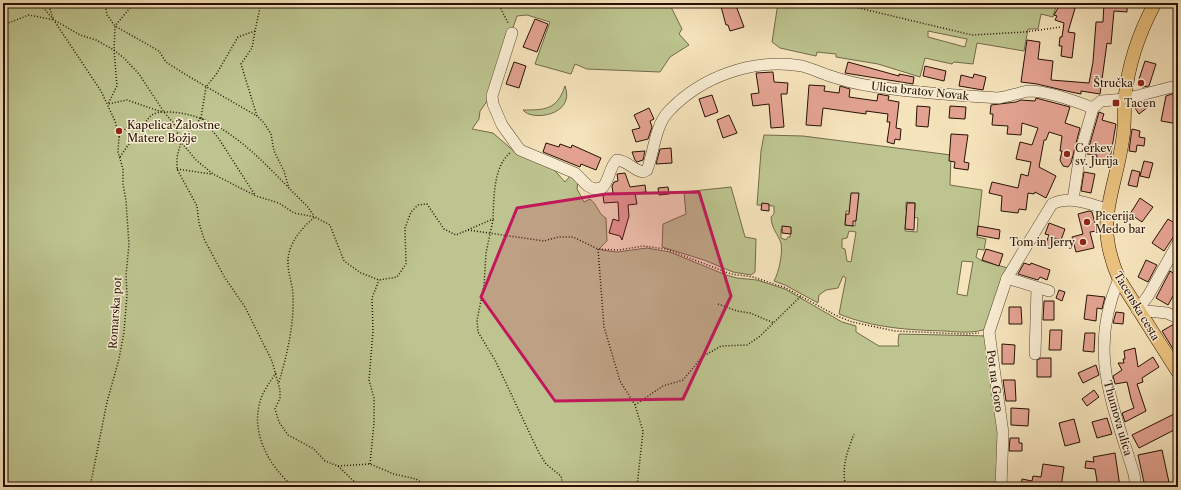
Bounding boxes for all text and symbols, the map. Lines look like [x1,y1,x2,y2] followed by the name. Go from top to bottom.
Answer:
[1093,75,1133,90] place label: Štručka
[1136,78,1146,88] marker: Štručka
[870,79,970,103] street label: Ulica bratov Novak
[1124,96,1156,110] place label: Tacen
[1111,98,1121,108] marker: Tacen
[127,118,220,145] place label: Kapelica Žalostne Matere Božje
[114,126,124,136] marker: Kapelica Žalostne Matere Božje
[1075,141,1119,168] place label: Cerkev sv. Jurija
[1062,149,1072,159] marker: Cerkev sv. Jurija
[1095,209,1146,236] place label: Picerija Medo bar
[1082,217,1092,227] marker: Picerija Medo bar
[1009,235,1076,249] place label: Tom in Jerry
[1078,237,1088,247] marker: Tom in Jerry
[1111,269,1163,343] street label: Tacenska cesta
[105,276,125,350] street label: Romarska pot
[984,349,1006,413] street label: Pot na Goro
[1101,379,1136,457] street label: Thumova ulica

